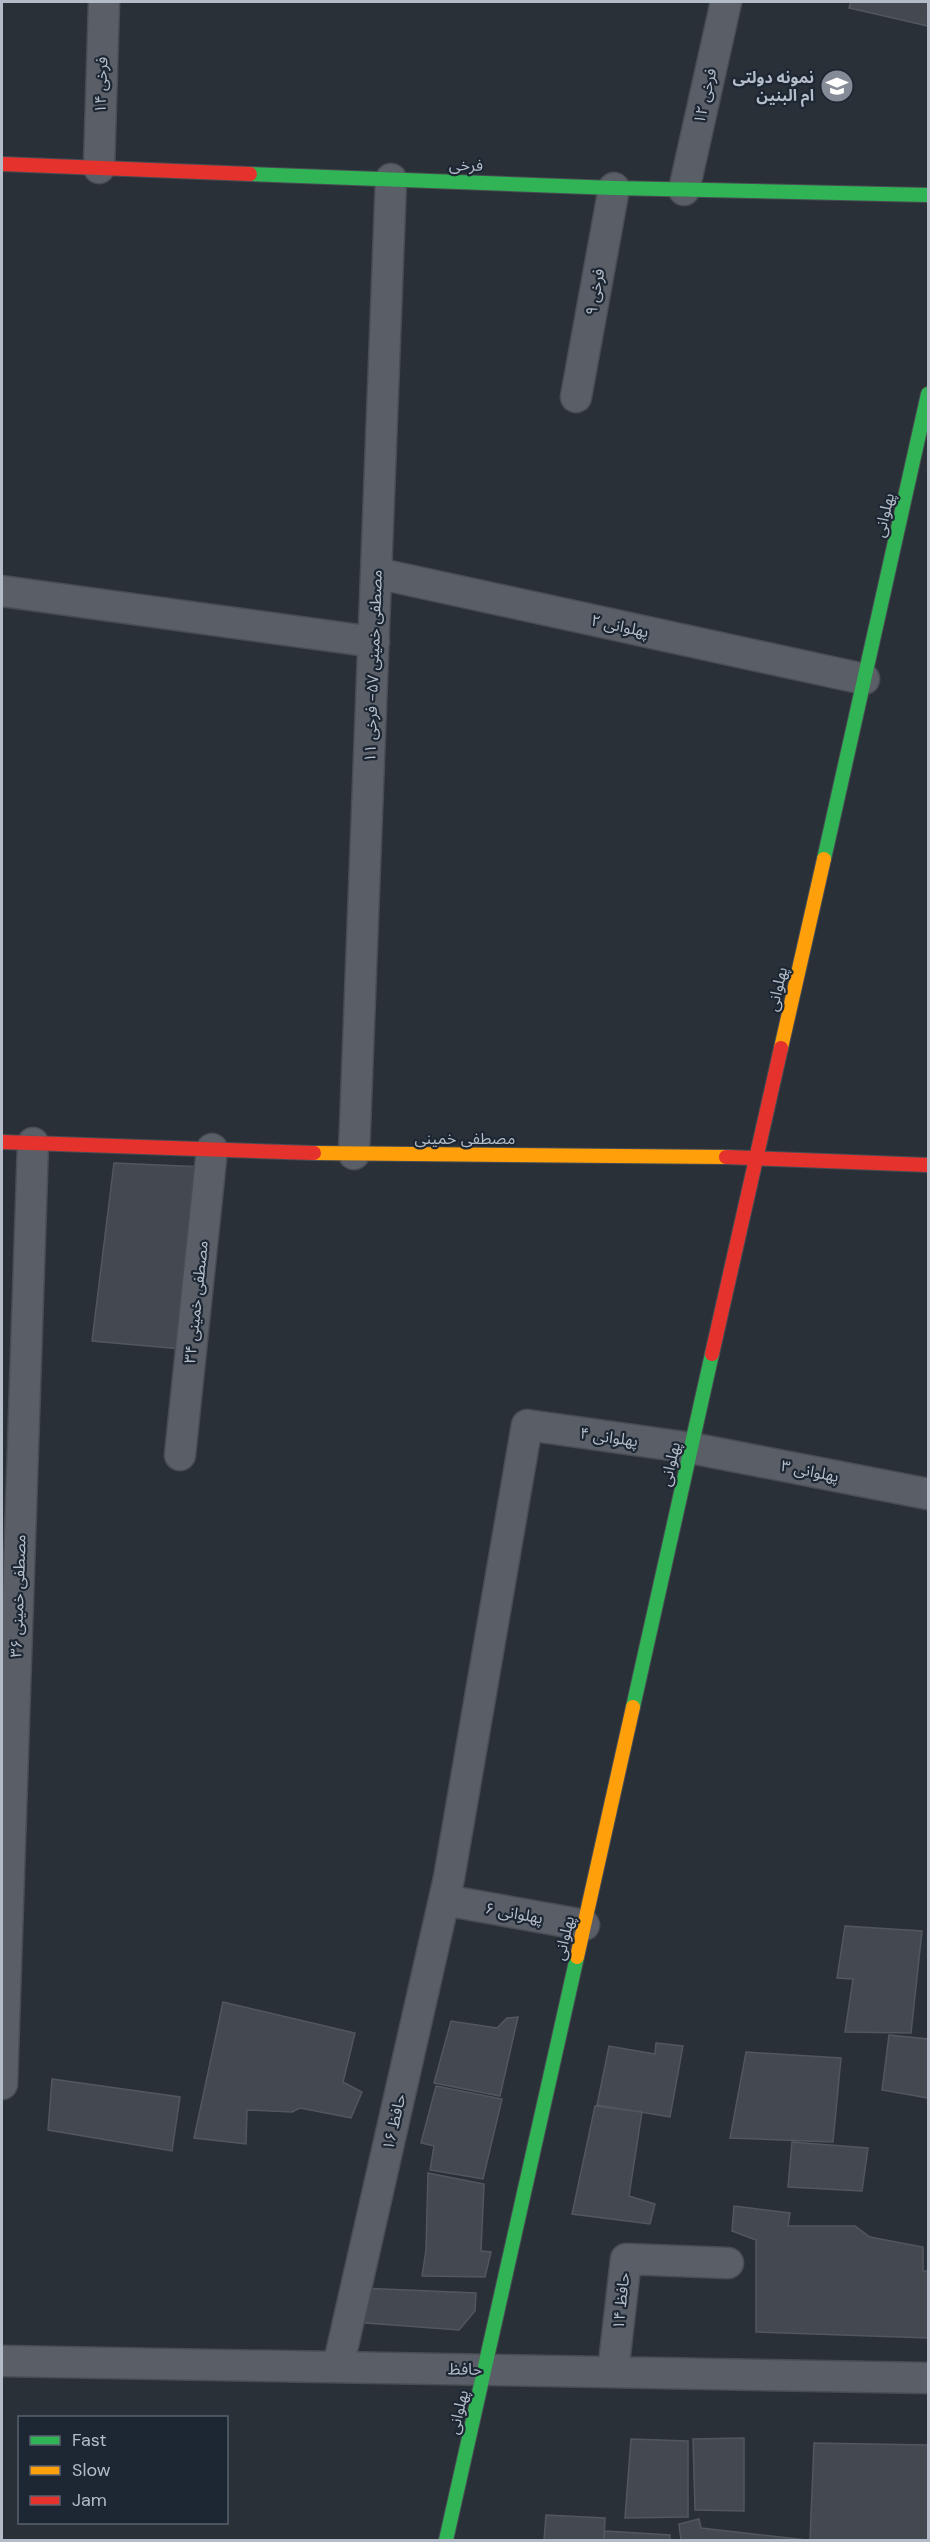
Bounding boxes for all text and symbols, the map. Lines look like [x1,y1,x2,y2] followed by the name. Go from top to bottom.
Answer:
[90,56,112,114] street label: فرخی ۱۴
[688,66,722,126] street label: فرخی ۱۲
[732,67,814,107] place label: نمونه دولتی ام البنین
[819,68,855,104] school or university icon: نمونه دولتی ام البنین
[449,154,483,176] street label: فرخی
[581,267,609,317] street label: فرخی ۹
[869,491,899,539] street label: پهلوانی
[359,569,387,763] street label: مصطفی خمینی ۵۷- فرخی ۱۱
[589,610,651,642] street label: پهلوانی ۲
[762,965,792,1013] street label: پهلوانی
[415,1128,515,1149] street label: مصطفی خمینی
[179,1240,213,1364] street label: مصطفی خمینی ۳۴
[579,1423,639,1452] street label: پهلوانی ۴
[655,1440,685,1488] street label: پهلوانی
[779,1455,841,1487] street label: پهلوانی ۳
[5,1534,31,1658] street label: مصطفی خمینی ۳۶
[483,1898,545,1929] street label: پهلوانی ۶
[549,1914,579,1962] street label: پهلوانی
[377,2092,411,2152] street label: حافظ ۱۶
[608,2272,634,2330] street label: حافظ ۱۴
[448,2358,482,2380] street label: حافظ
[443,2388,473,2436] street label: پهلوانی
[18,2416,228,2524] legend
[72,2428,107,2452] text: Fast
[72,2458,111,2482] text: Slow
[72,2488,107,2512] text: Jam

